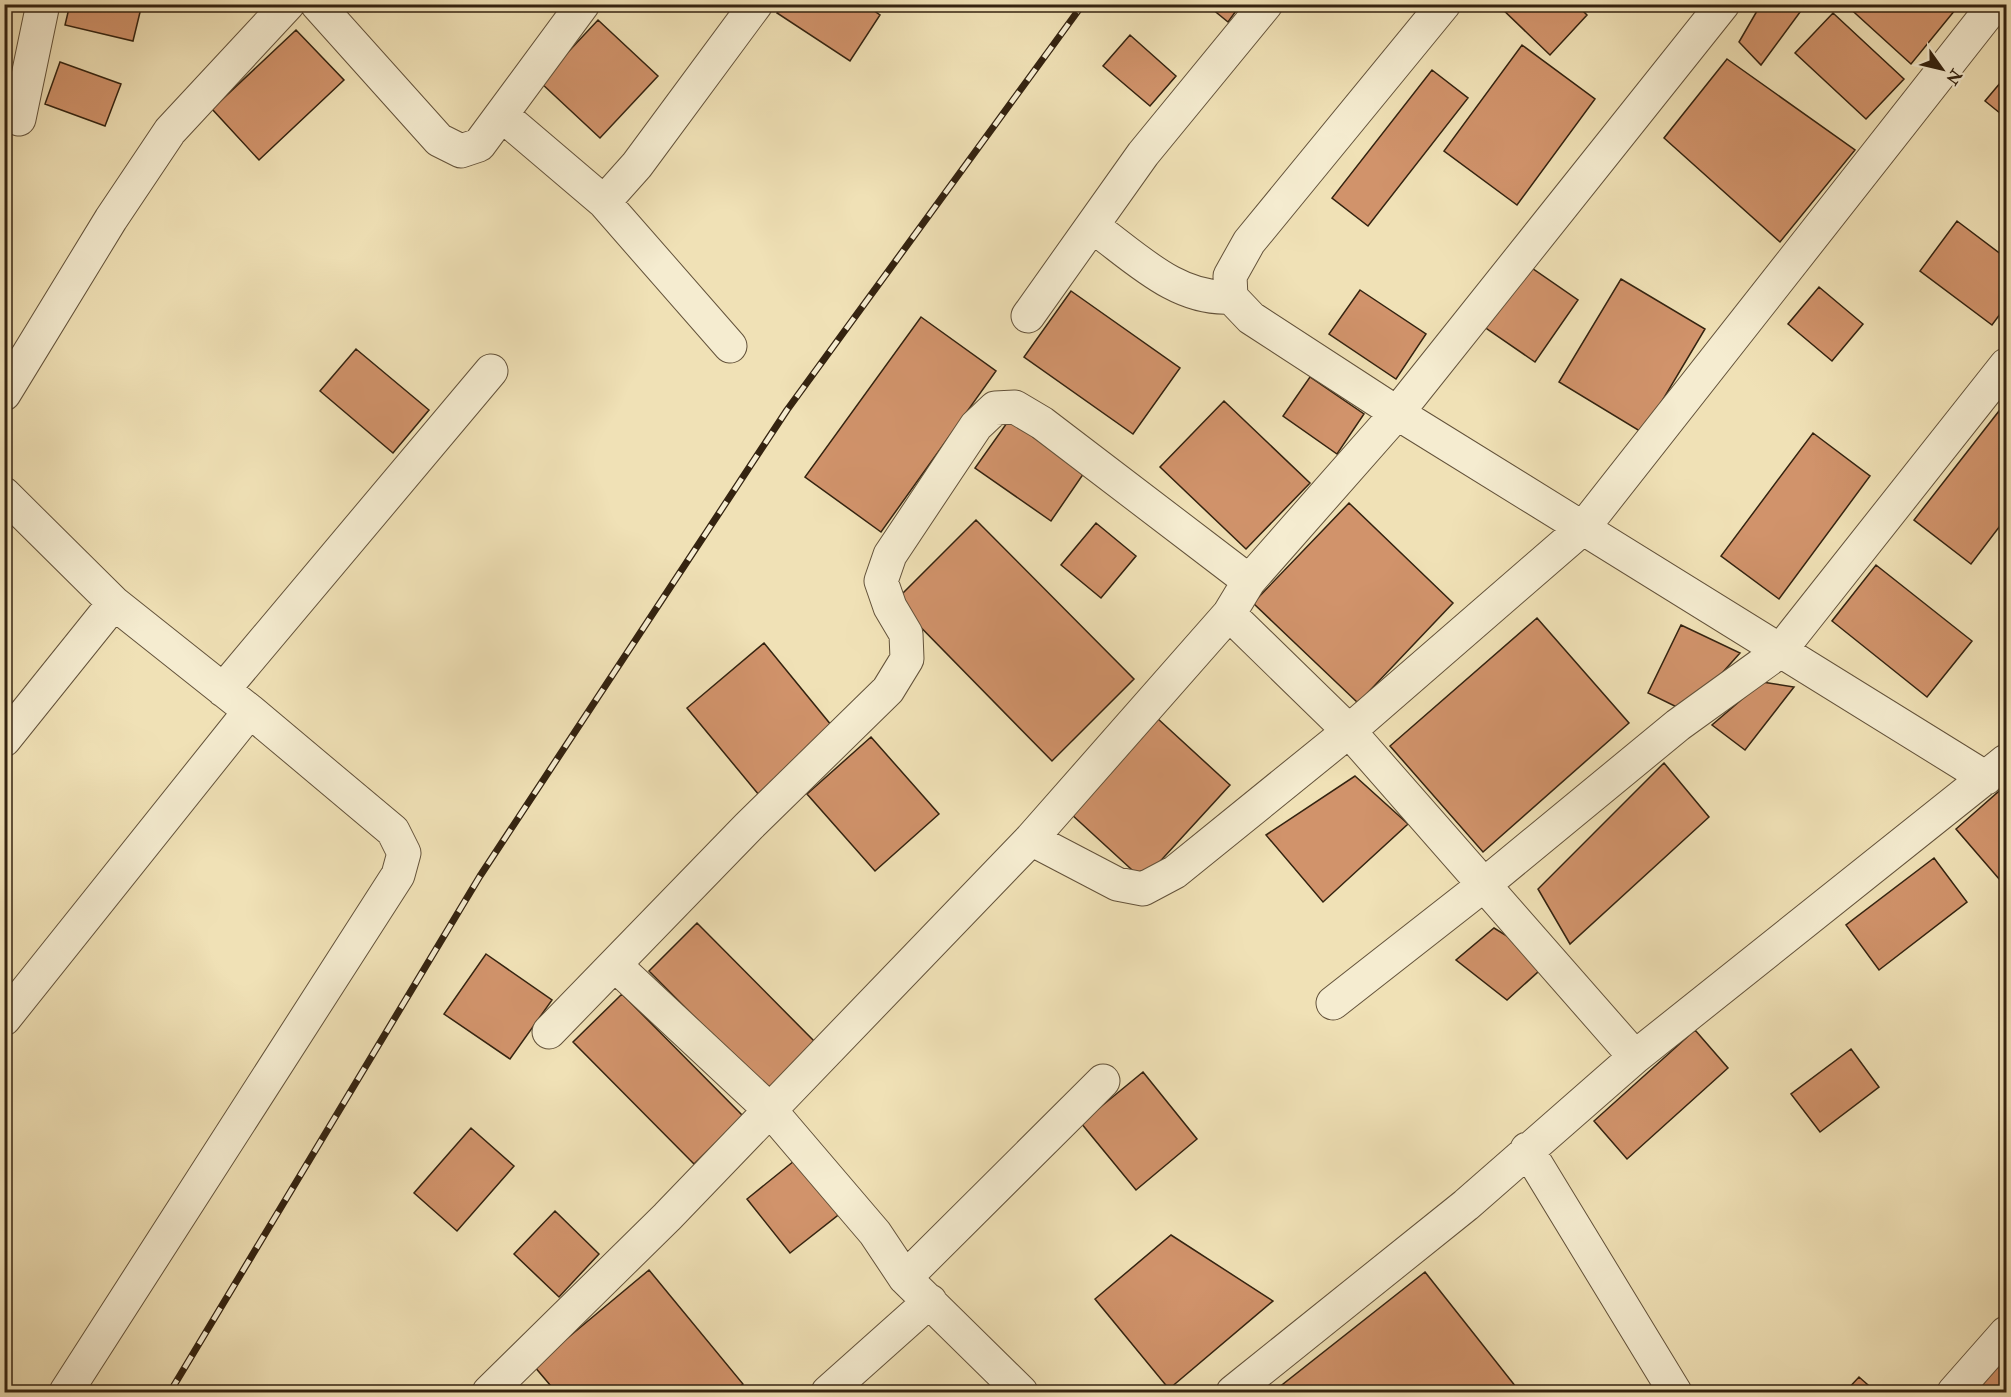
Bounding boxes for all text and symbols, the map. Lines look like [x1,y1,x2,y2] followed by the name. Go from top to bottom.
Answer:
[1912,39,1972,99] north arrow
[1941,64,1966,89] text: N

